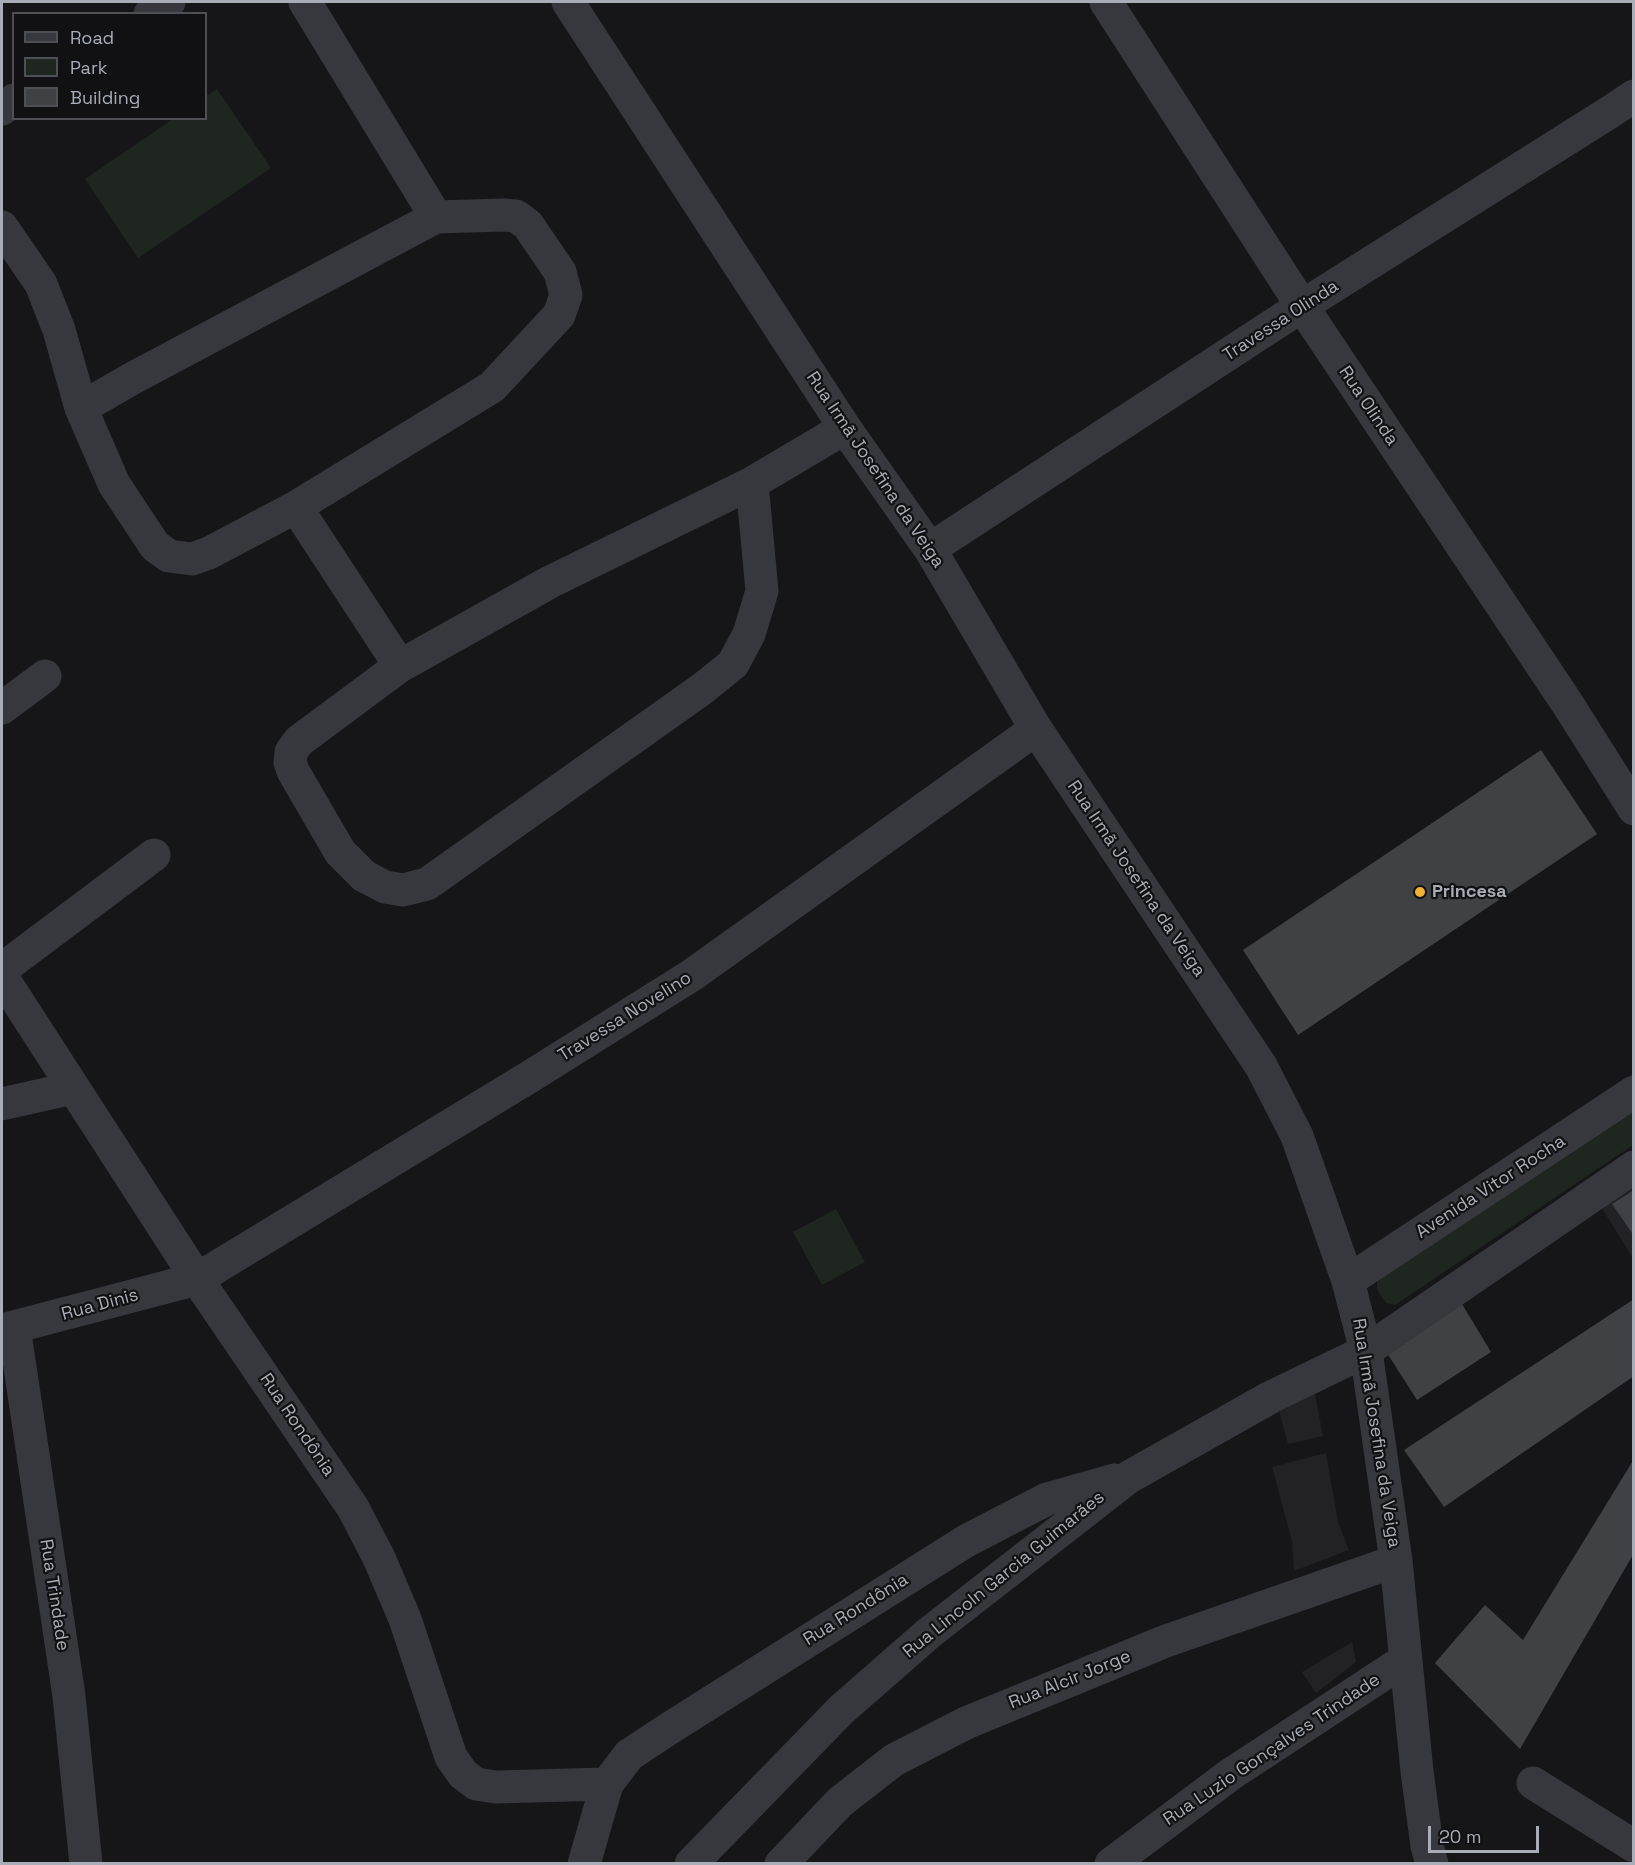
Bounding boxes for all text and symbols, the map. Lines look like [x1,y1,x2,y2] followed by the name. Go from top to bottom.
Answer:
[12,12,207,120] legend
[70,26,114,49] text: Road
[70,56,107,79] text: Park
[70,86,140,109] text: Building
[1219,276,1343,366] street label: Travessa Olinda
[1334,362,1402,450] street label: Rua Olinda
[801,368,949,572] street label: Rua Irmã Josefina da Veiga
[1062,777,1210,981] street label: Rua Irmã Josefina da Veiga
[1432,881,1507,903] place label: Princesa
[1413,885,1427,899] marker: Princesa
[554,967,696,1067] street label: Travessa Novelino
[1412,1131,1570,1243] street label: Avenida Vitor Rocha
[59,1284,141,1326] street label: Rua Dinis
[1347,1317,1405,1549] street label: Rua Irmã Josefina da Veiga
[255,1369,339,1481] street label: Rua Rondônia
[899,1487,1109,1663] street label: Rua Lincoln Garcia Guimarães
[35,1538,73,1652] street label: Rua Trindade
[800,1569,912,1651] street label: Rua Rondônia
[1006,1646,1134,1714] street label: Rua Alcir Jorge
[1160,1669,1384,1831] street label: Rua Luzio Gonçalves Trindade
[1431,1814,1542,1852] scale bar
[1439,1825,1482,1848] text: 20 m

